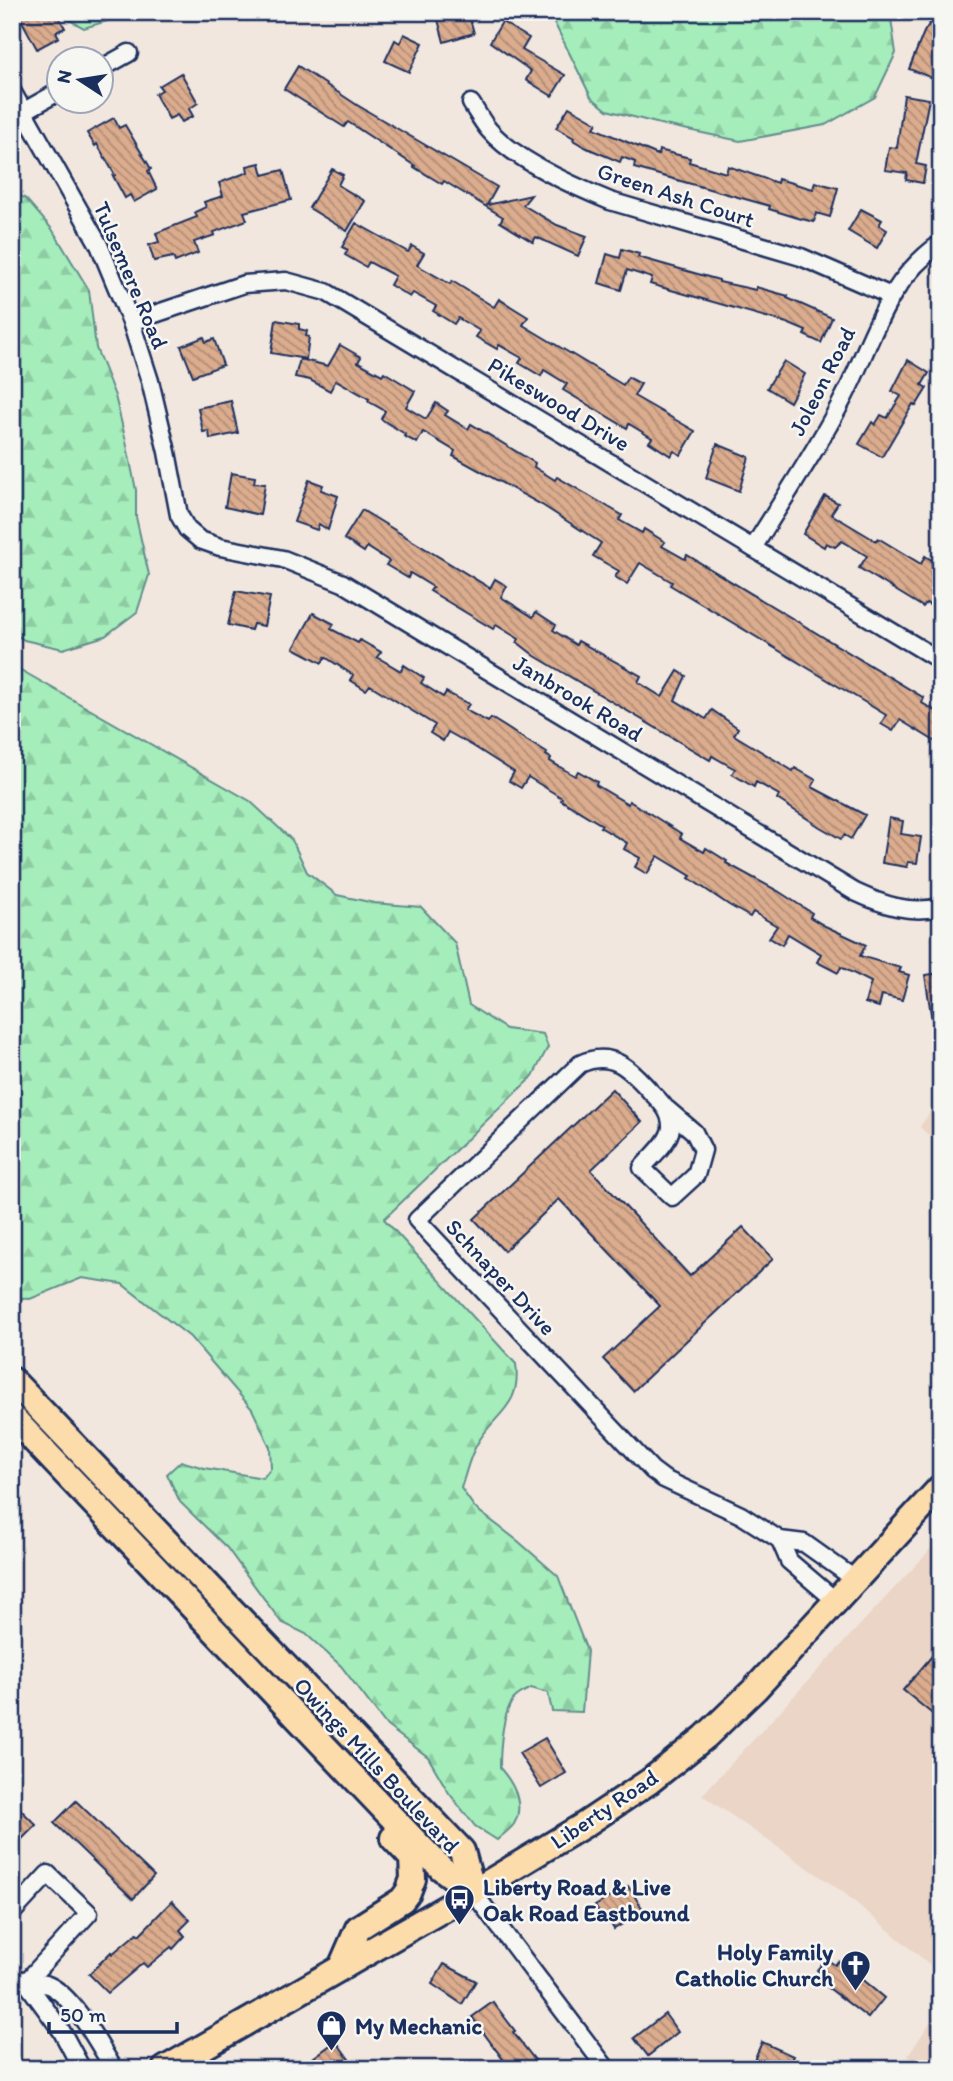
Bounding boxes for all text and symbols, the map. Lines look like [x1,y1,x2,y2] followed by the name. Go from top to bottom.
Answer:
[46,46,116,116] north arrow
[51,68,76,85] text: N
[594,156,758,234] street label: Green Ash Court
[87,197,175,353] street label: Tulsemere Road
[783,321,862,440] street label: Joleon Road
[483,351,635,457] street label: Pikeswood Drive
[508,648,648,748] street label: Janbrook Road
[440,1213,562,1341] street label: Schnaper Drive
[288,1671,466,1859] street label: Owings Mills Boulevard
[545,1763,663,1855] street label: Liberty Road
[483,1873,690,1927] place label: Liberty Road & Live Oak Road Eastbound
[443,1883,477,1927] bus stop icon: Liberty Road & Live Oak Road Eastbound
[675,1938,833,1992] place label: Holy Family Catholic Church
[839,1948,873,1992] church icon: Holy Family Catholic Church
[49,1990,177,2034] scale bar
[60,2002,107,2027] text: 50 m
[315,2009,349,2053] shop icon: My Mechanic
[355,2012,482,2040] place label: My Mechanic

